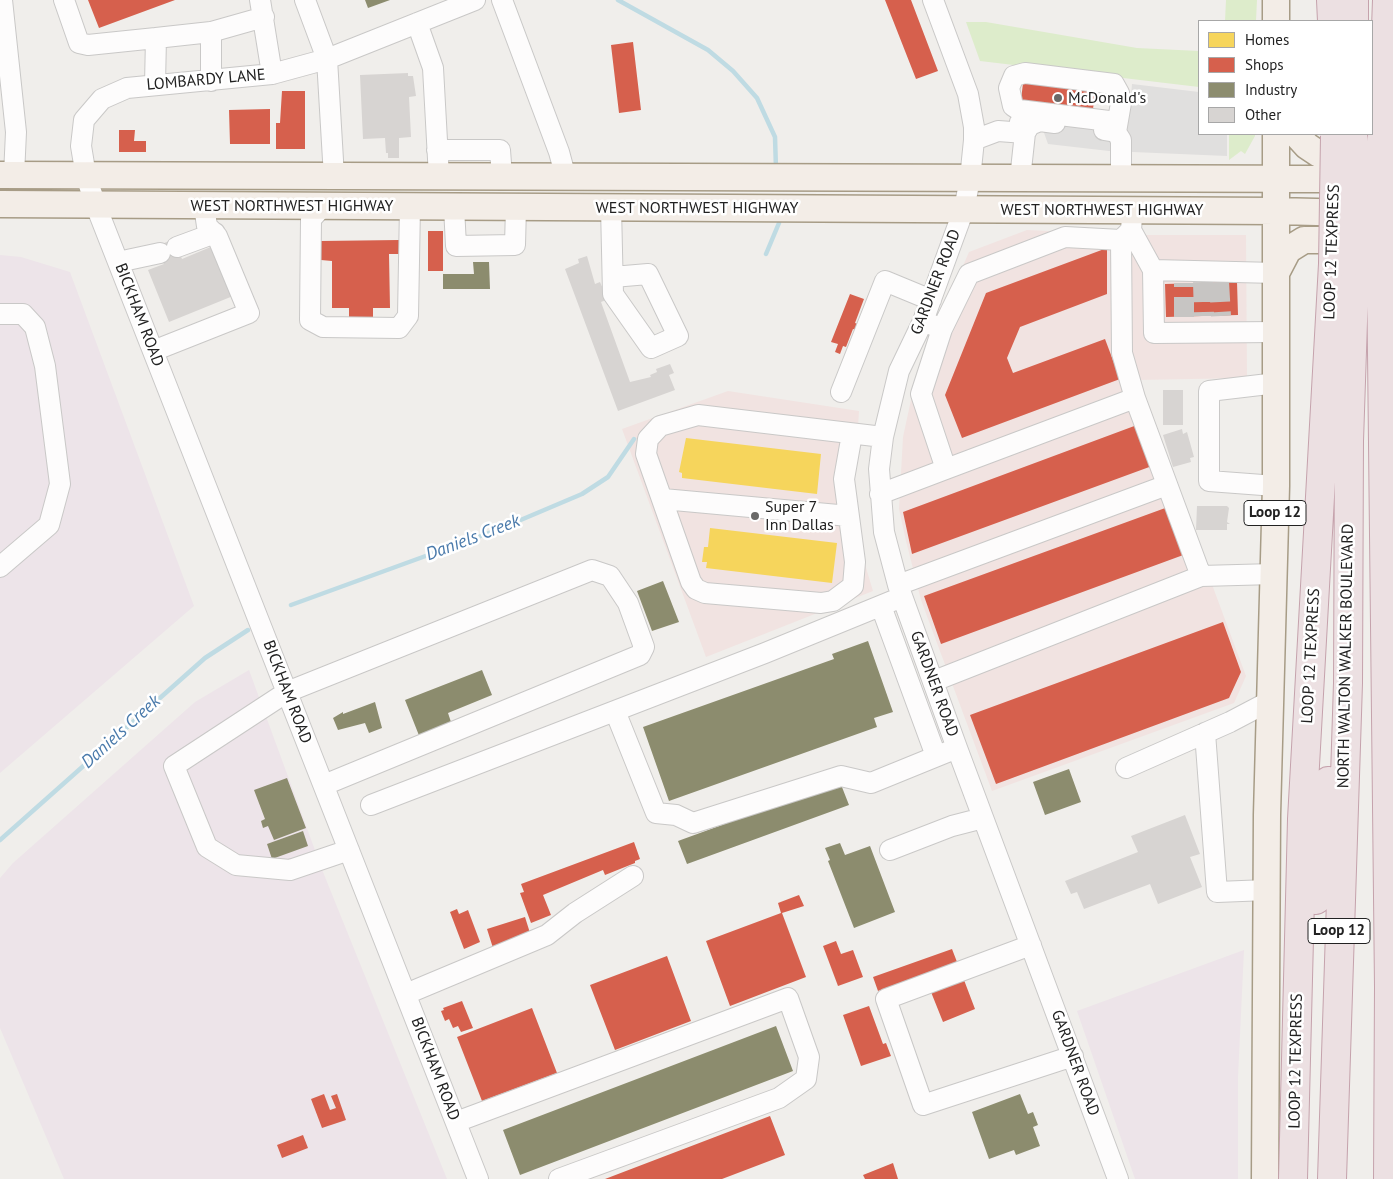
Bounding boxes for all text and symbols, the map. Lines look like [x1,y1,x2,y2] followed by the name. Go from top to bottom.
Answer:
[1198,20,1373,135] legend
[1245,30,1289,49] text: Homes
[1245,55,1284,74] text: Shops
[146,65,266,95] street label: LOMBARDY LANE
[1245,80,1297,99] text: Industry
[1068,88,1146,108] place label: McDonald's
[1052,92,1064,104] marker: McDonald's
[1245,105,1281,124] text: Other
[1320,184,1344,320] street label: LOOP 12 TEXPRESS
[191,196,393,216] street label: WEST NORTHWEST HIGHWAY
[596,198,798,218] street label: WEST NORTHWEST HIGHWAY
[1001,200,1203,220] street label: WEST NORTHWEST HIGHWAY
[907,227,965,337] street label: GARDNER ROAD
[110,261,168,369] street label: BICKHAM ROAD
[765,497,834,535] place label: Super 7 Inn Dallas
[1244,500,1306,526] road number: Loop 12
[423,510,523,566] water label: Daniels Creek
[749,510,761,522] marker: Super 7 Inn Dallas
[1334,524,1358,788] street label: NORTH WALTON WALKER BOULEVARD
[1298,588,1324,724] street label: LOOP 12 TEXPRESS
[906,628,962,740] street label: GARDNER ROAD
[258,638,316,746] street label: BICKHAM ROAD
[77,691,165,773] water label: Daniels Creek
[1308,918,1370,944] road number: Loop 12
[1285,993,1307,1129] street label: LOOP 12 TEXPRESS
[1047,1007,1103,1119] street label: GARDNER ROAD
[406,1015,464,1123] street label: BICKHAM ROAD

